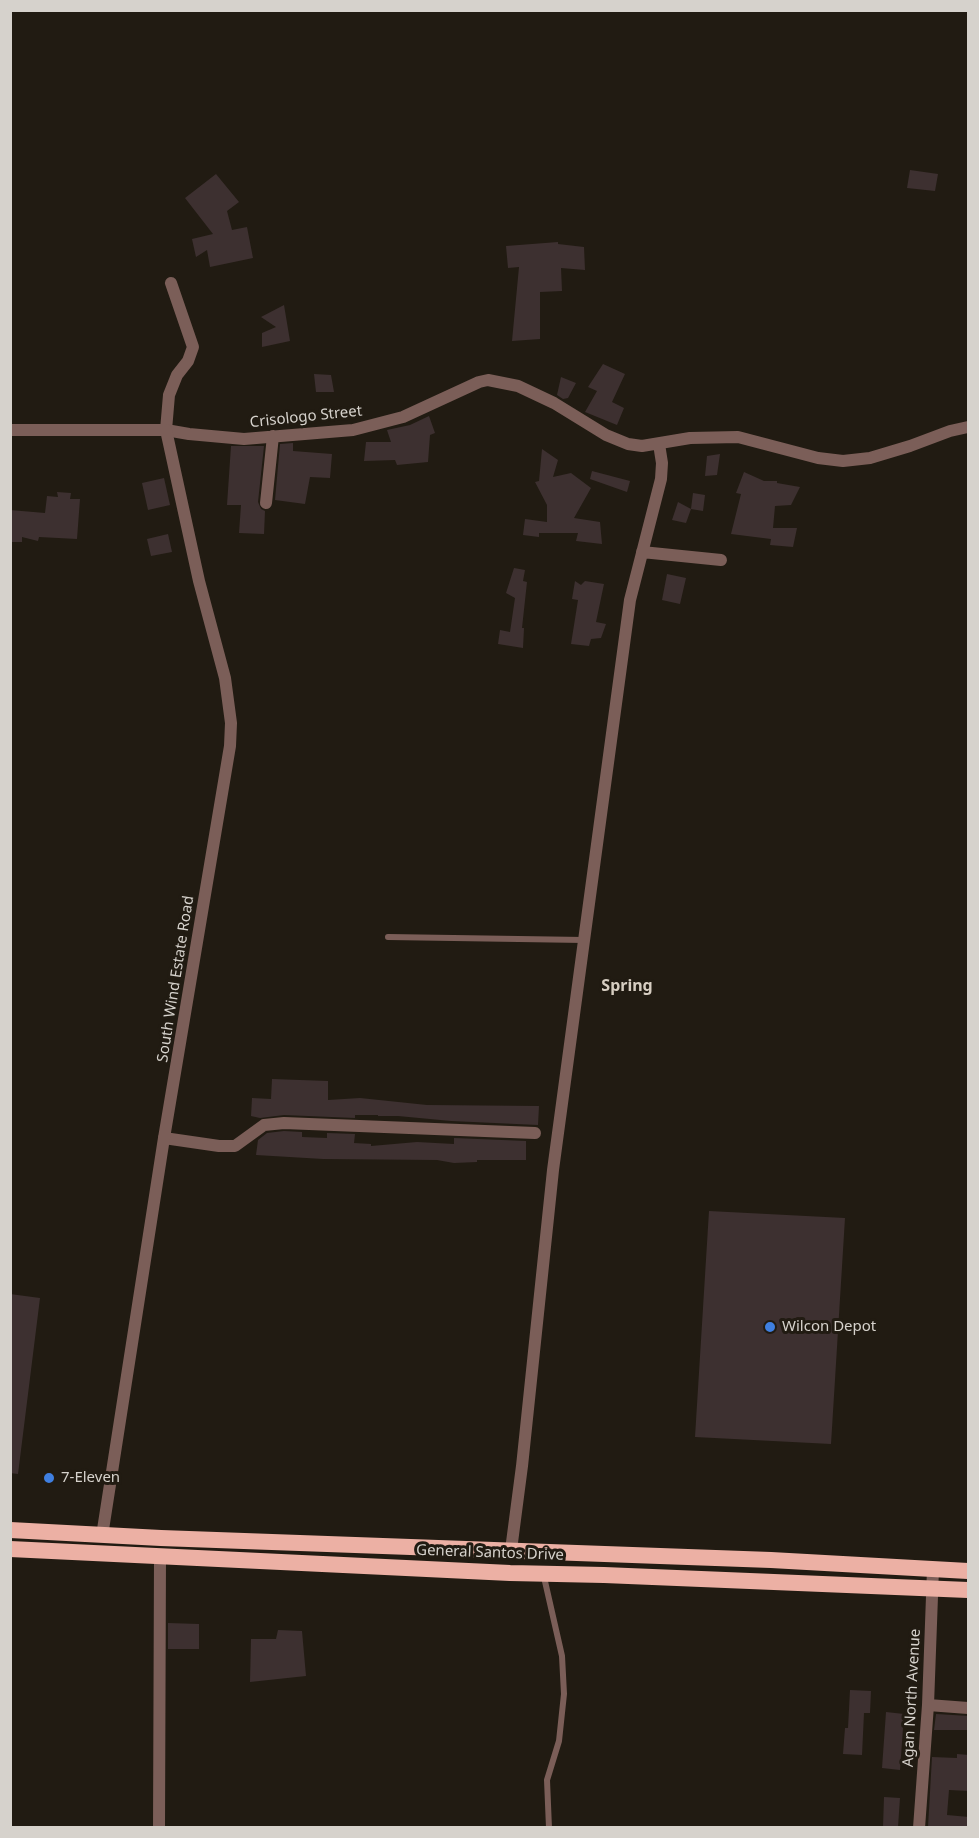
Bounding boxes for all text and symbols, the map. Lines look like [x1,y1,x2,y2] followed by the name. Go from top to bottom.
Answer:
[249,402,363,432] street label: Crisologo Street
[154,894,198,1064] street label: South Wind Estate Road
[601,976,653,996] district label: Spring
[782,1318,876,1336] place label: Wilcon Depot
[763,1320,777,1334] marker: Wilcon Depot
[61,1469,120,1487] place label: 7-Eleven
[42,1471,56,1485] marker: 7-Eleven
[416,1541,564,1565] street label: General Santos Drive
[899,1628,925,1768] street label: Agan North Avenue

